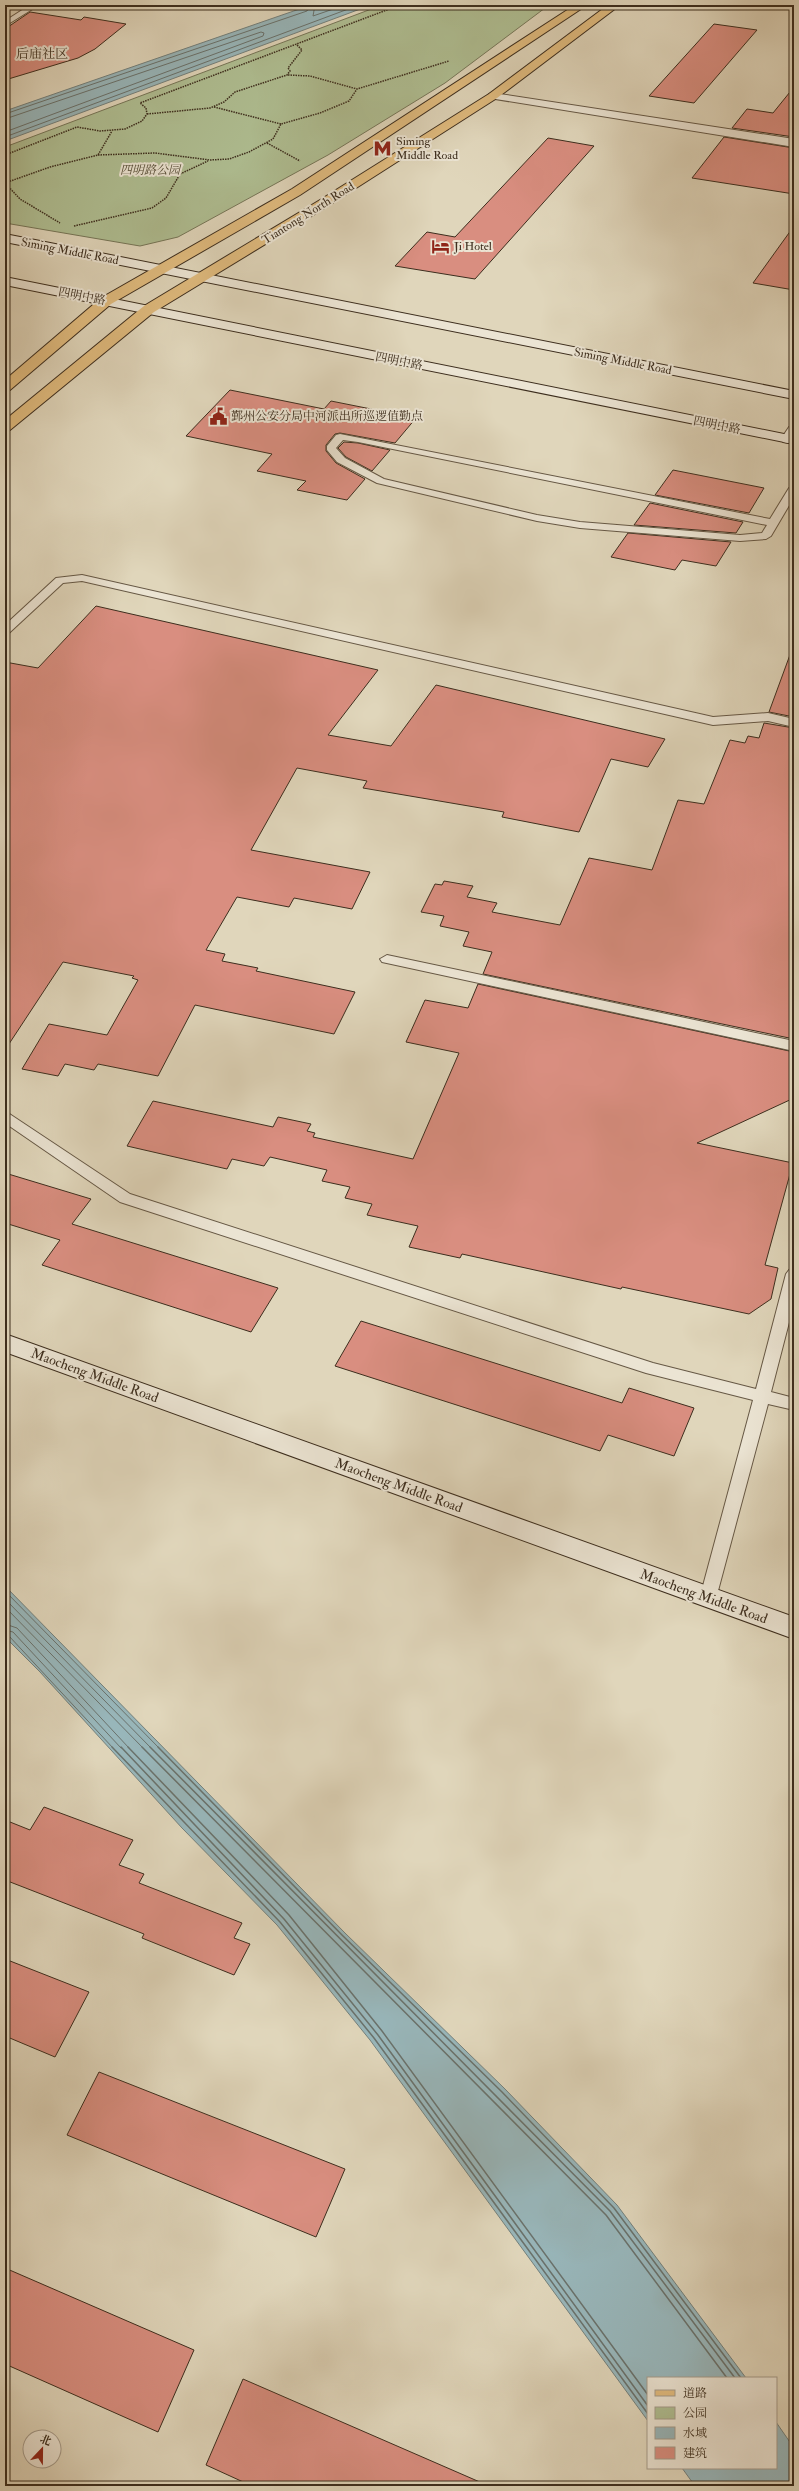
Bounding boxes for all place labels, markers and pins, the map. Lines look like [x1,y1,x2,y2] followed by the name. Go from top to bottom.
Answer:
[396,134,458,163] place label: Siming Middle Road
[373,138,393,158] metro station icon: Siming Middle Road
[431,236,451,256] hotel icon: Ji Hotel
[453,239,492,254] place label: Ji Hotel
[208,406,228,426] public building icon: 鄞州公安分局中河派出所巡逻值勤点
[231,409,423,424] place label: 鄞州公安分局中河派出所巡逻值勤点

